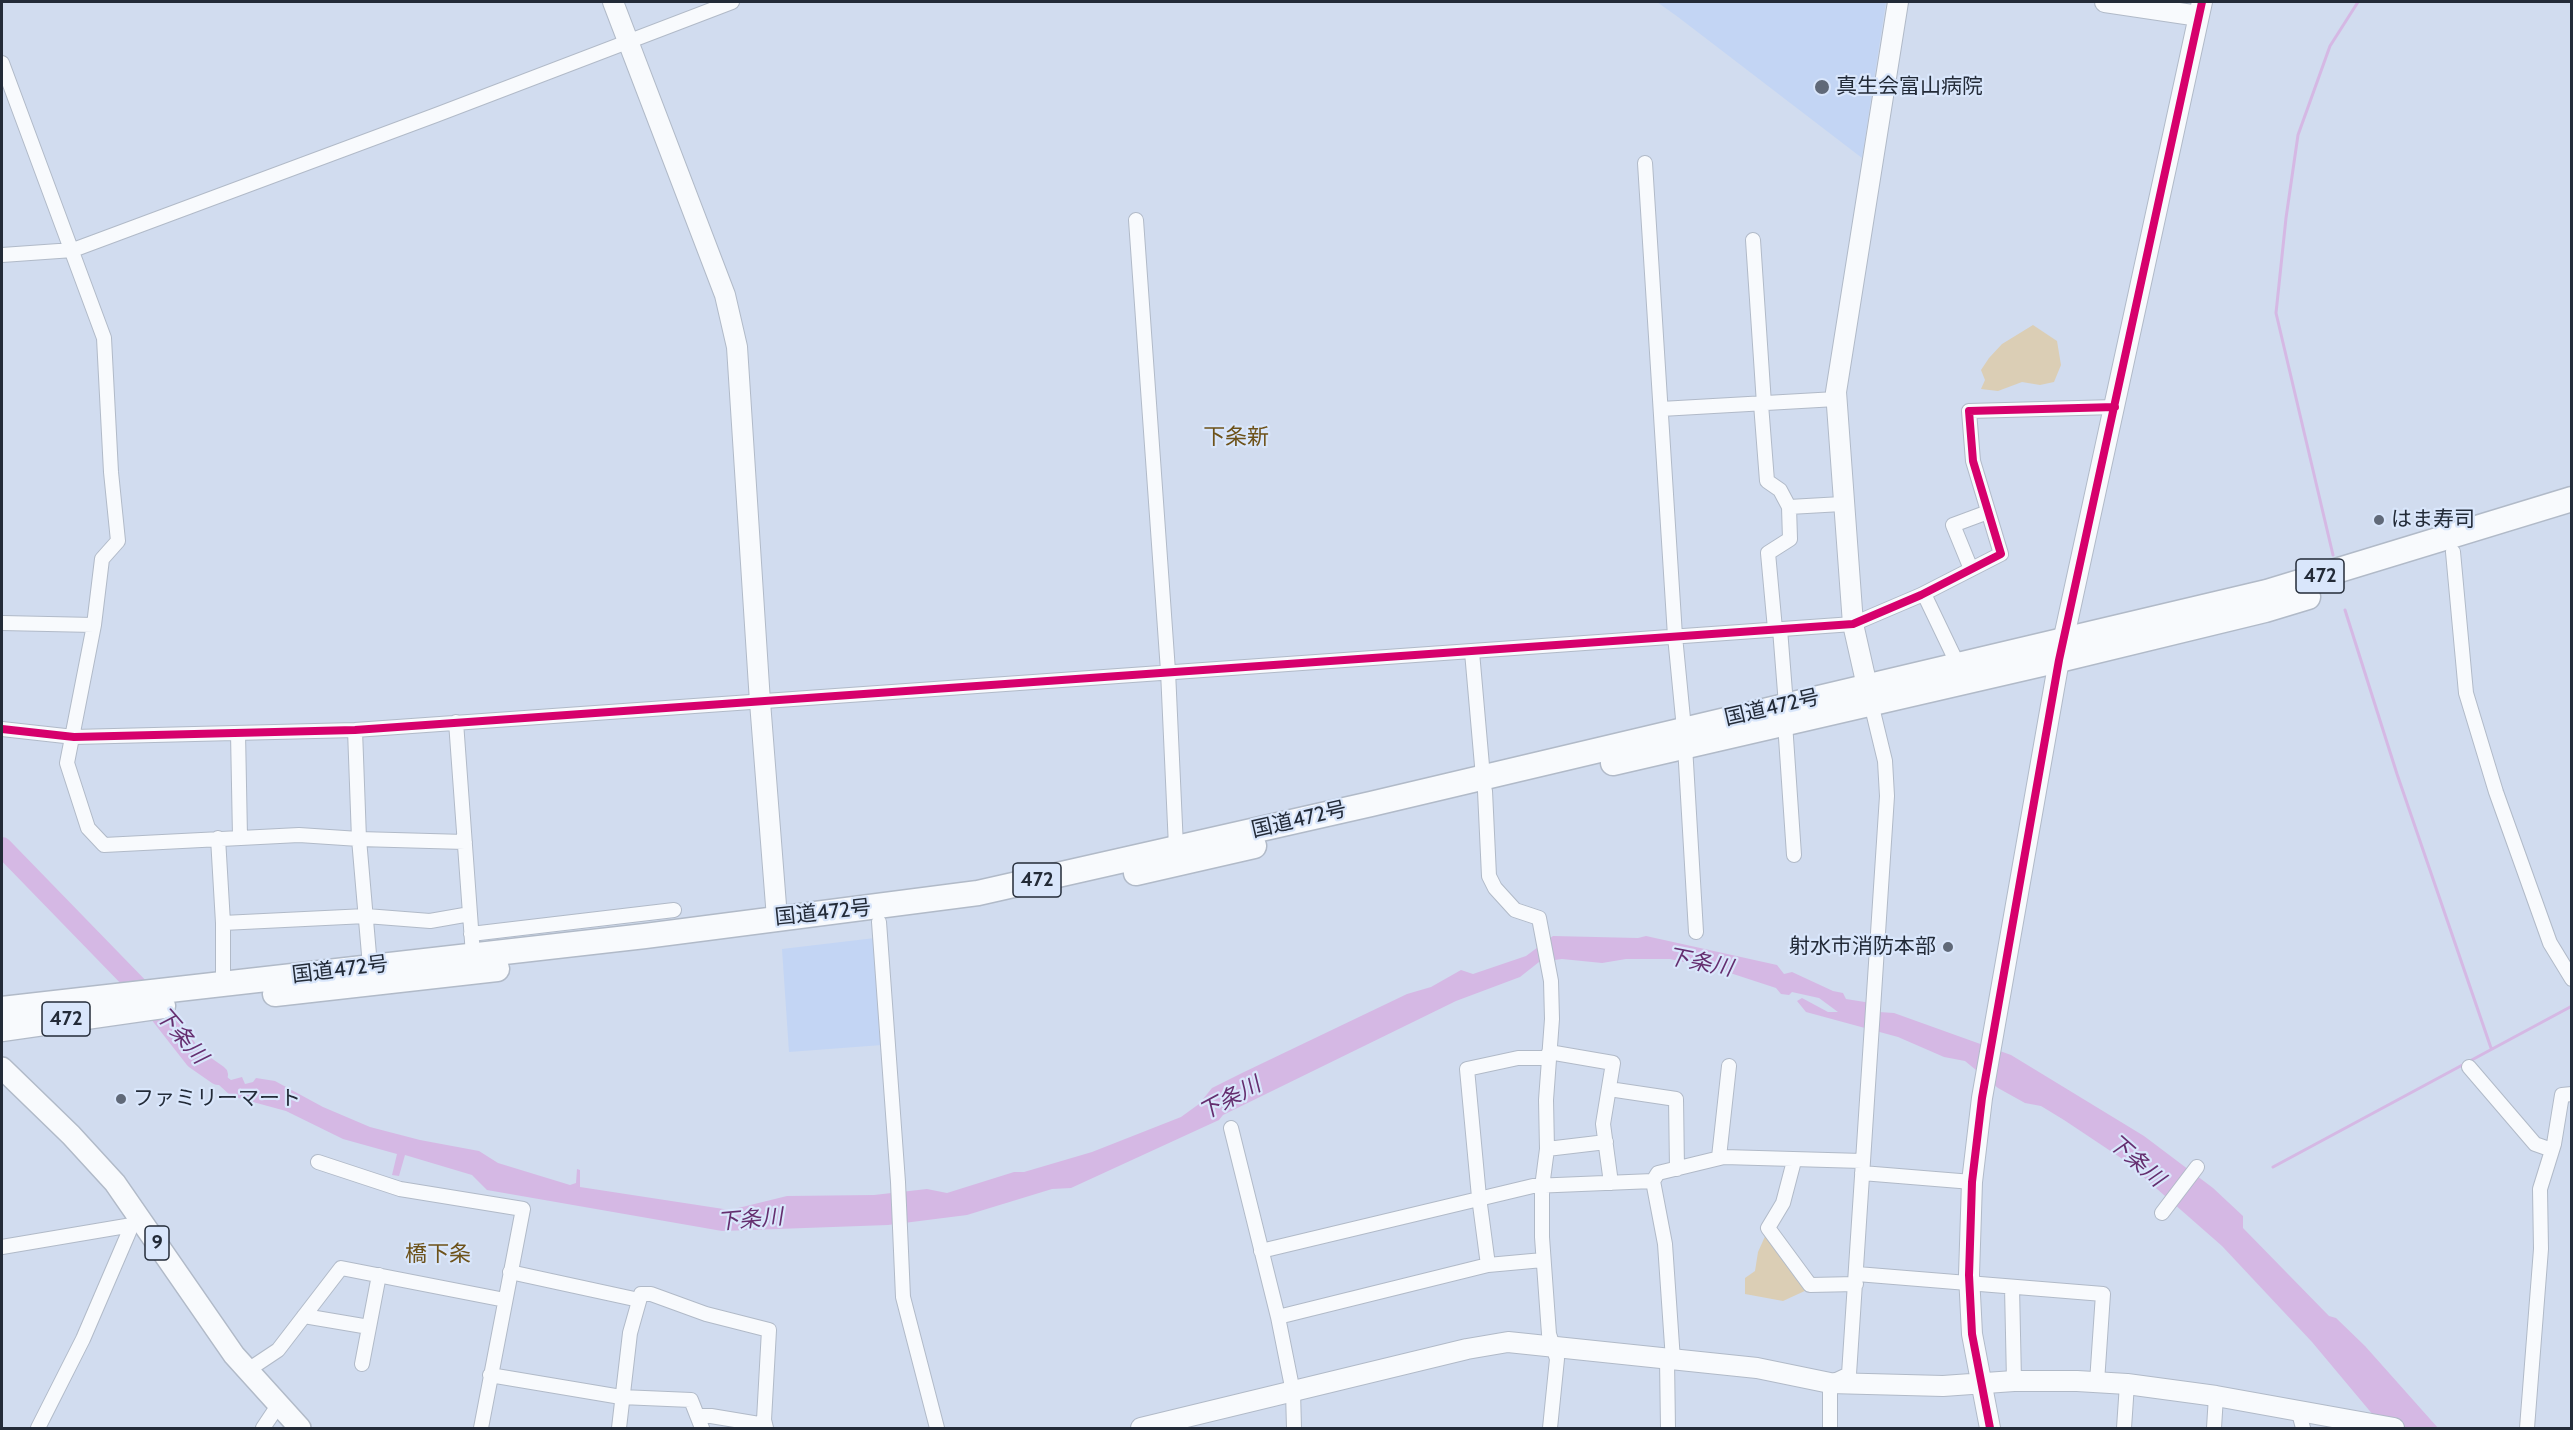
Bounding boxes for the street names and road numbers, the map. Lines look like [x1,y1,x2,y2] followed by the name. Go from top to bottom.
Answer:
[2296,559,2344,593] road number: 472
[1722,685,1822,731] street label: 国道472号
[1249,797,1349,843] street label: 国道472号
[1013,863,1061,897] road number: 472
[774,895,872,931] street label: 国道472号
[290,952,390,988] street label: 国道472号
[42,1002,90,1036] road number: 472
[145,1226,169,1260] road number: 9

